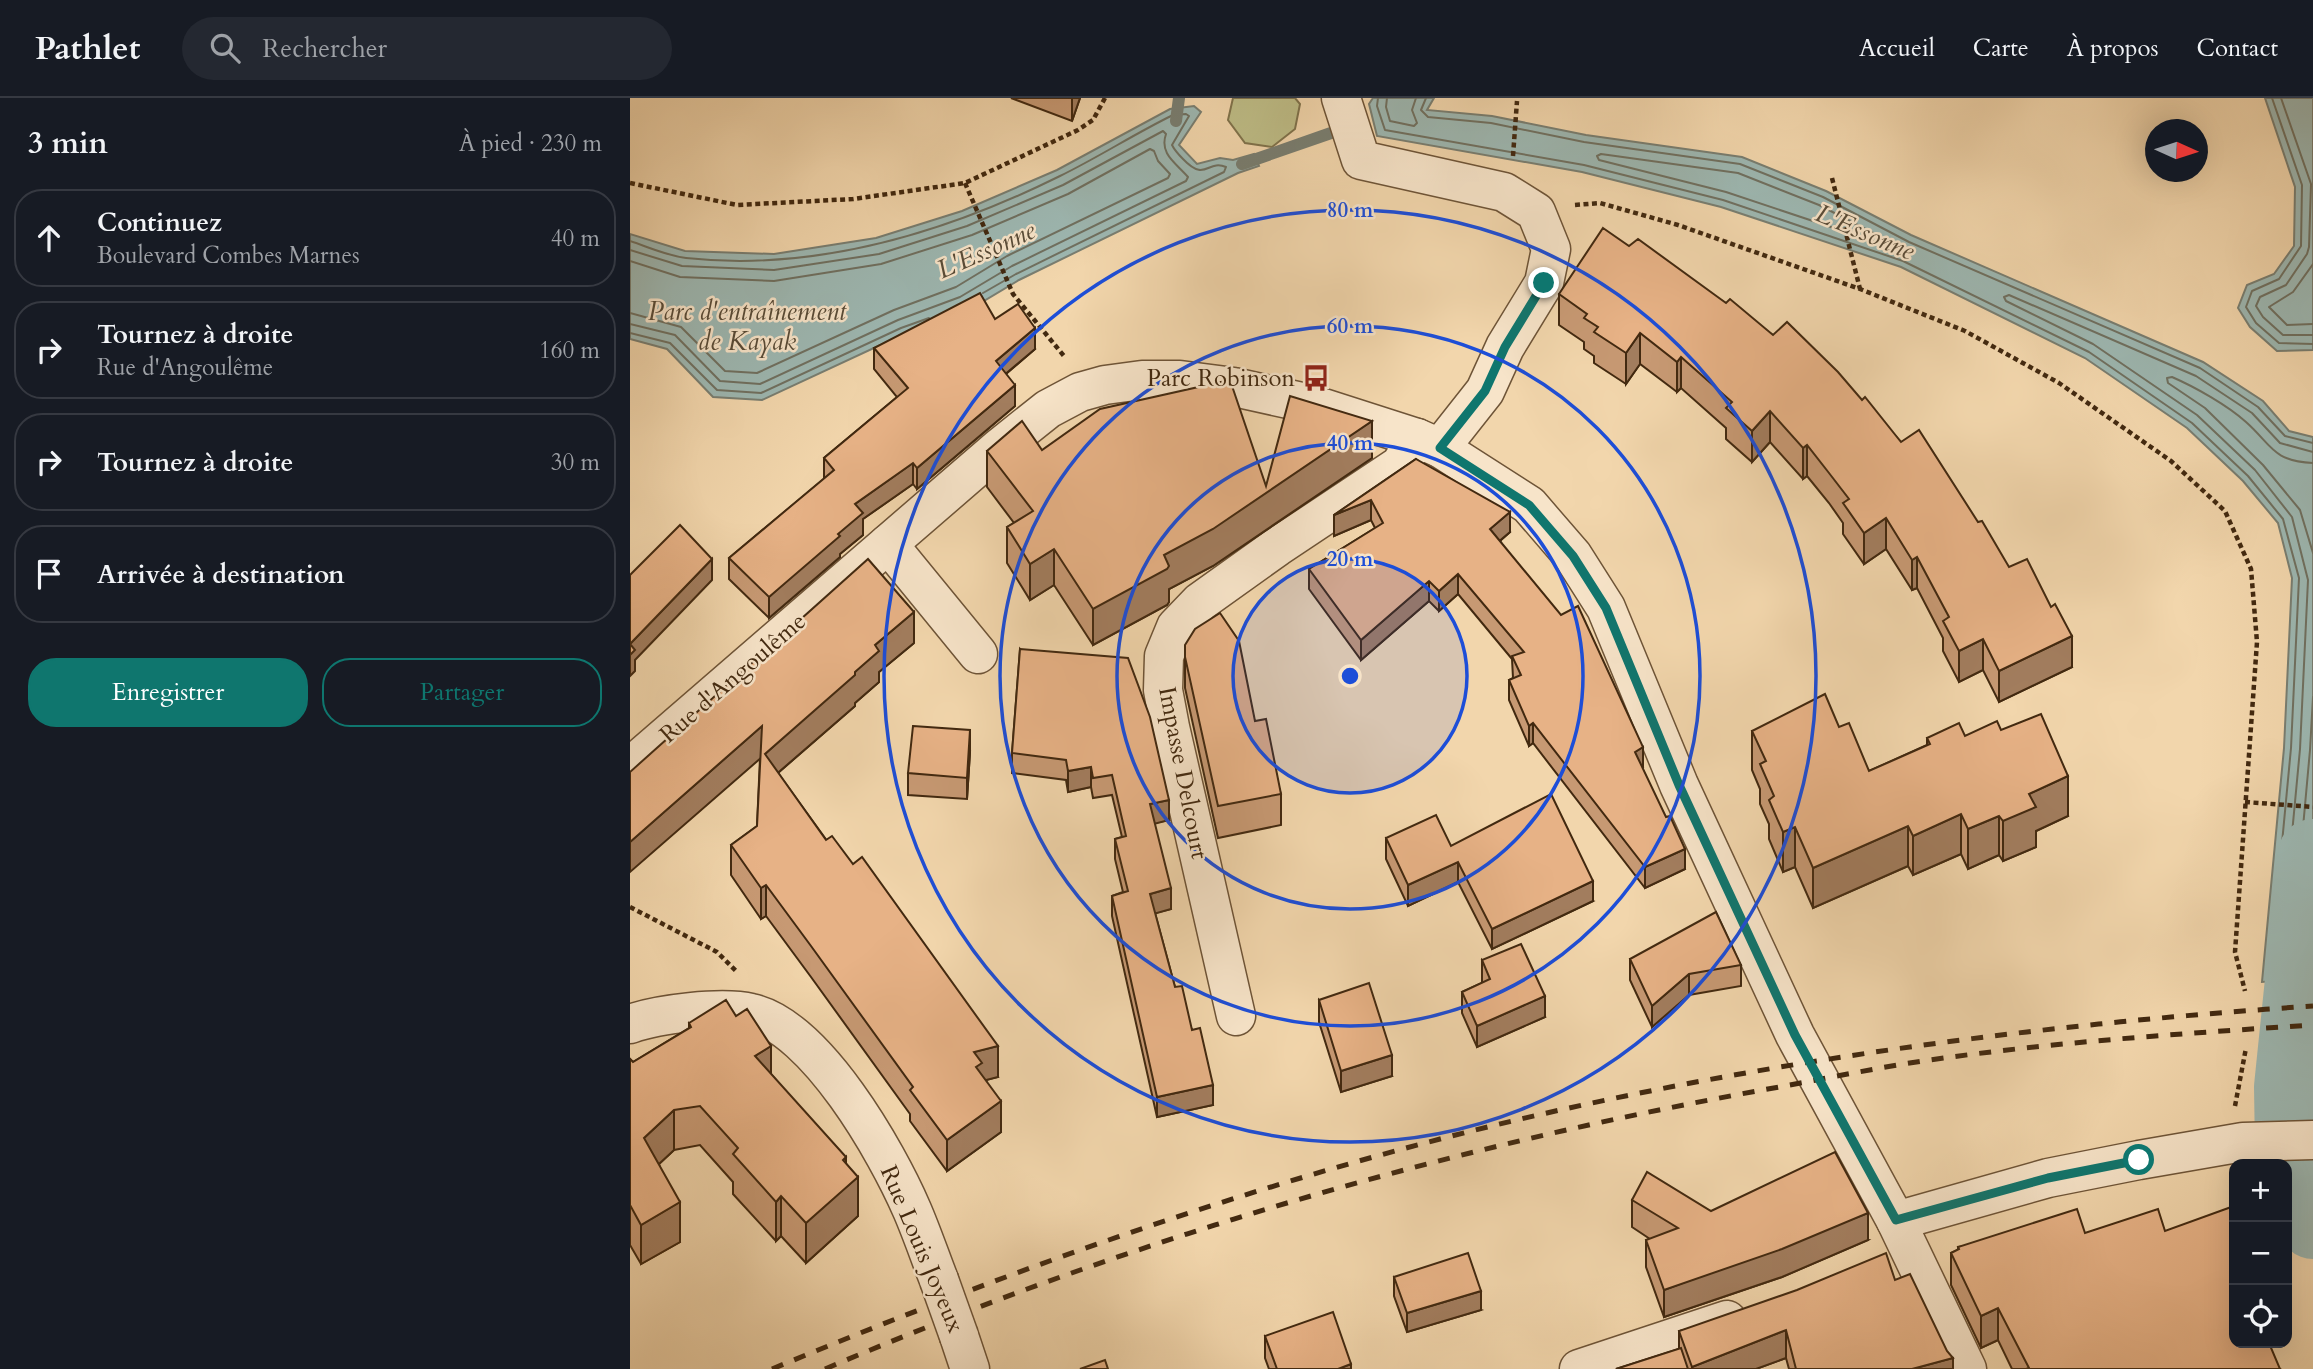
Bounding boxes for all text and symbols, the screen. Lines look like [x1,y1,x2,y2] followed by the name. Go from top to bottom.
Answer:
[182,17,672,80] search box
[35,26,140,71] text: Pathlet
[206,29,244,67] icon: search
[262,31,387,66] text: Rechercher
[1859,32,1935,65] text: Accueil
[1973,32,2029,65] text: Carte
[2067,32,2159,65] text: À propos
[2197,32,2278,65] text: Contact
[2145,119,2208,182] north arrow
[28,123,108,164] text: 3 min
[459,128,602,159] text: À pied · 230 m
[1810,195,1921,269] water label: L'Essonne
[1327,196,1374,225] text: 80 m
[97,205,222,240] text: Continuez
[931,212,1042,287] water label: L'Essonne
[30,219,68,257] icon: ahead
[551,223,600,254] text: 40 m
[97,240,360,271] text: Boulevard Combes Marnes
[1528,267,1559,298] route end
[648,294,847,359] water label: Parc d'entraînement de Kayak
[1327,312,1374,341] text: 60 m
[97,317,293,352] text: Tournez à droite
[30,331,68,369] icon: right
[539,335,600,366] text: 160 m
[97,352,273,383] text: Rue d'Angoulême
[1147,362,1295,395] place label: Parc Robinson
[1301,363,1331,393] bus stop icon: Parc Robinson
[1327,429,1374,458] text: 40 m
[30,443,68,481] icon: right
[97,445,293,480] text: Tournez à droite
[551,447,600,478] text: 30 m
[1327,545,1374,574] text: 20 m
[30,555,68,593] icon: arrive
[97,557,345,592] text: Arrivée à destination
[653,605,813,751] street label: Rue d'Angoulême
[28,658,308,727] button: Enregistrer
[322,658,602,727] button: Partager
[1338,664,1362,688] centre of rings
[1150,684,1216,862] street label: Impasse Delcourt
[2123,1144,2154,1175] route start
[2229,1159,2292,1348] map controls
[2229,1159,2292,1222] button: +
[872,1160,972,1338] street label: Rue Louis Joyeux
[2229,1222,2292,1285] button: −
[2229,1285,2292,1348] button: locate

